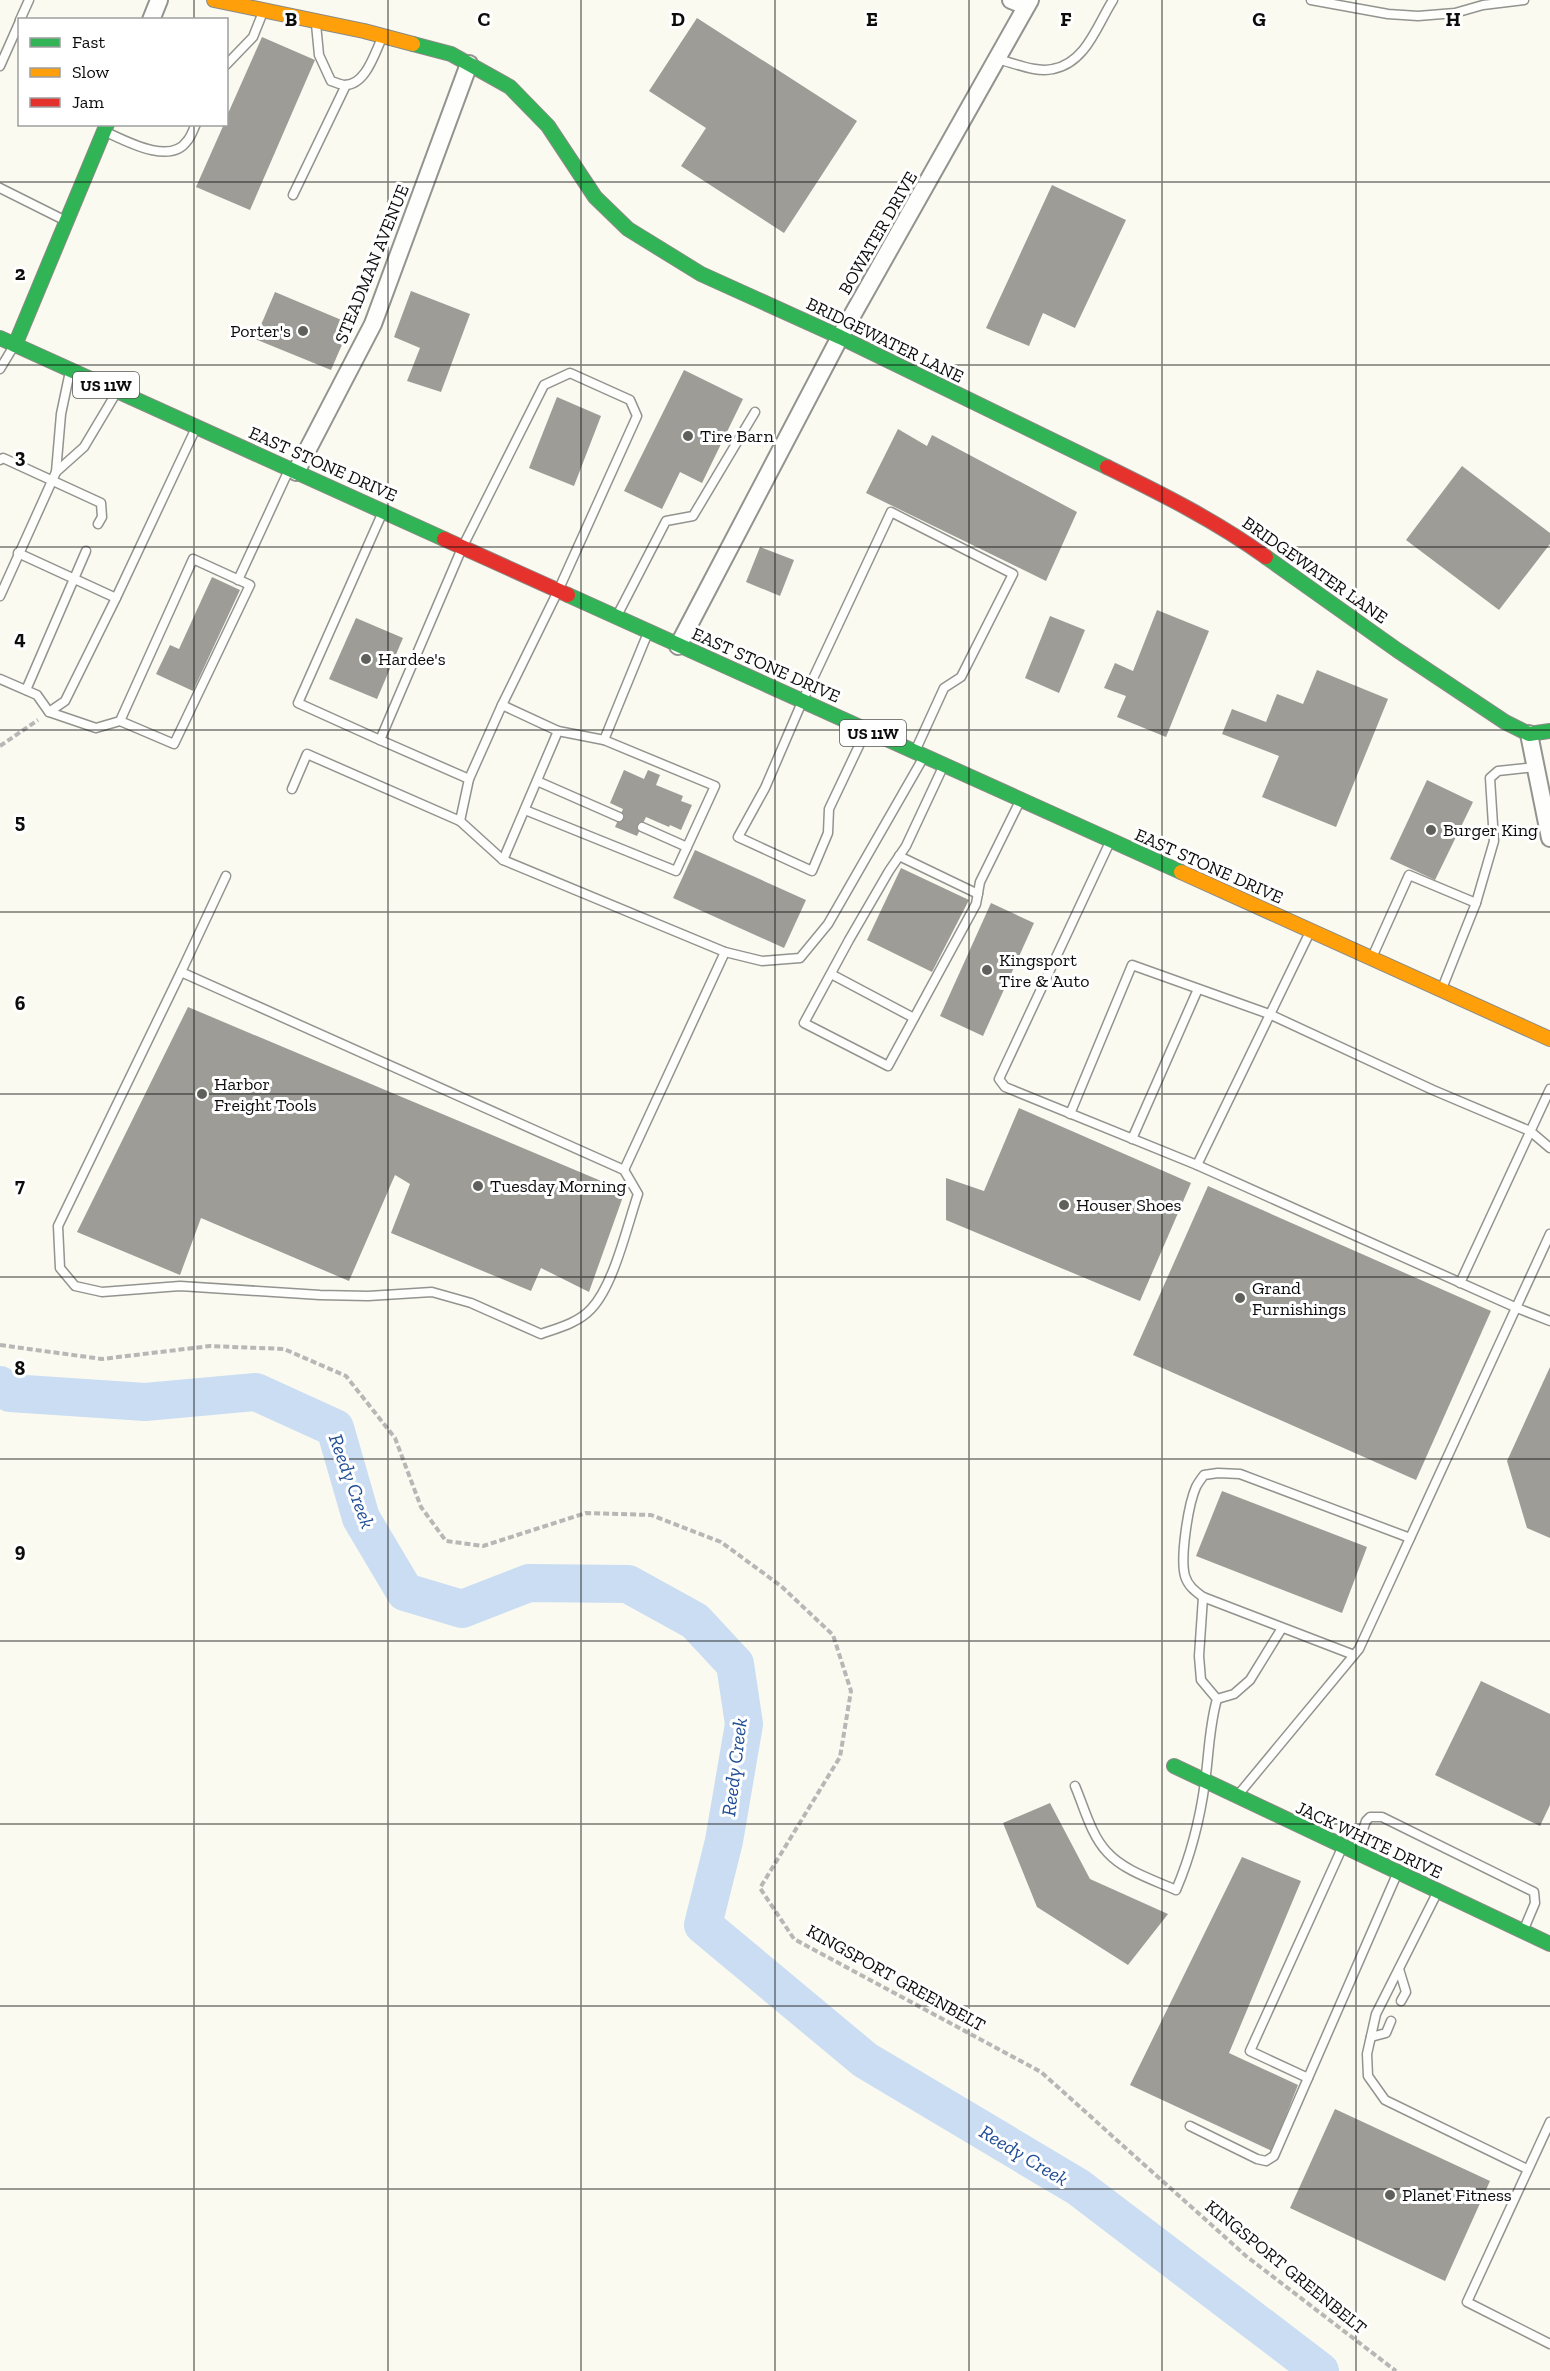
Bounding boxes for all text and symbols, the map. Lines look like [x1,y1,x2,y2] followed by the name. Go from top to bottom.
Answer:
[285,7,297,31] text: B
[478,7,491,31] text: C
[671,7,685,31] text: D
[866,7,878,31] text: E
[1060,7,1072,31] text: F
[1252,7,1266,31] text: G
[1445,7,1461,31] text: H
[18,18,228,126] legend
[72,31,105,53] text: Fast
[72,61,109,83] text: Slow
[72,91,104,113] text: Jam
[834,167,922,299] street label: BOWATER DRIVE
[330,181,414,347] street label: STEADMAN AVENUE
[15,261,26,285] text: 2
[803,292,967,388] street label: BRIDGEWATER LANE
[230,320,291,342] place label: Porter's
[296,324,310,338] marker: Porter's
[73,372,139,398] road number: US 11W
[245,421,401,507] street label: EAST STONE DRIVE
[700,425,774,447] place label: Tire Barn
[681,429,695,443] marker: Tire Barn
[15,444,26,468] text: 3
[1238,512,1392,628] street label: BRIDGEWATER LANE
[688,622,844,708] street label: EAST STONE DRIVE
[14,626,26,650] text: 4
[378,648,446,670] place label: Hardee's
[359,652,373,666] marker: Hardee's
[840,720,906,746] road number: US 11W
[15,809,25,833] text: 5
[1443,819,1538,841] place label: Burger King
[1131,823,1287,909] street label: EAST STONE DRIVE
[1424,823,1438,837] marker: Burger King
[999,949,1089,992] place label: Kingsport Tire & Auto
[980,963,994,977] marker: Kingsport Tire & Auto
[15,991,26,1015] text: 6
[214,1073,317,1116] place label: Harbor Freight Tools
[195,1087,209,1101] marker: Harbor Freight Tools
[15,1173,25,1197] text: 7
[490,1175,627,1197] place label: Tuesday Morning
[471,1179,485,1193] marker: Tuesday Morning
[1076,1194,1182,1216] place label: Houser Shoes
[1057,1198,1071,1212] marker: Houser Shoes
[1252,1277,1346,1320] place label: Grand Furnishings
[1233,1291,1247,1305] marker: Grand Furnishings
[15,1356,26,1380] text: 8
[324,1430,380,1532] water label: Reedy Creek
[15,1538,26,1562] text: 9
[716,1716,752,1818] water label: Reedy Creek
[1292,1796,1446,1884] street label: JACK WHITE DRIVE
[803,1920,989,2036] street label: KINGSPORT GREENBELT
[975,2119,1073,2191] water label: Reedy Creek
[1402,2184,1512,2206] place label: Planet Fitness
[1383,2188,1397,2202] marker: Planet Fitness
[1201,2195,1371,2339] street label: KINGSPORT GREENBELT

